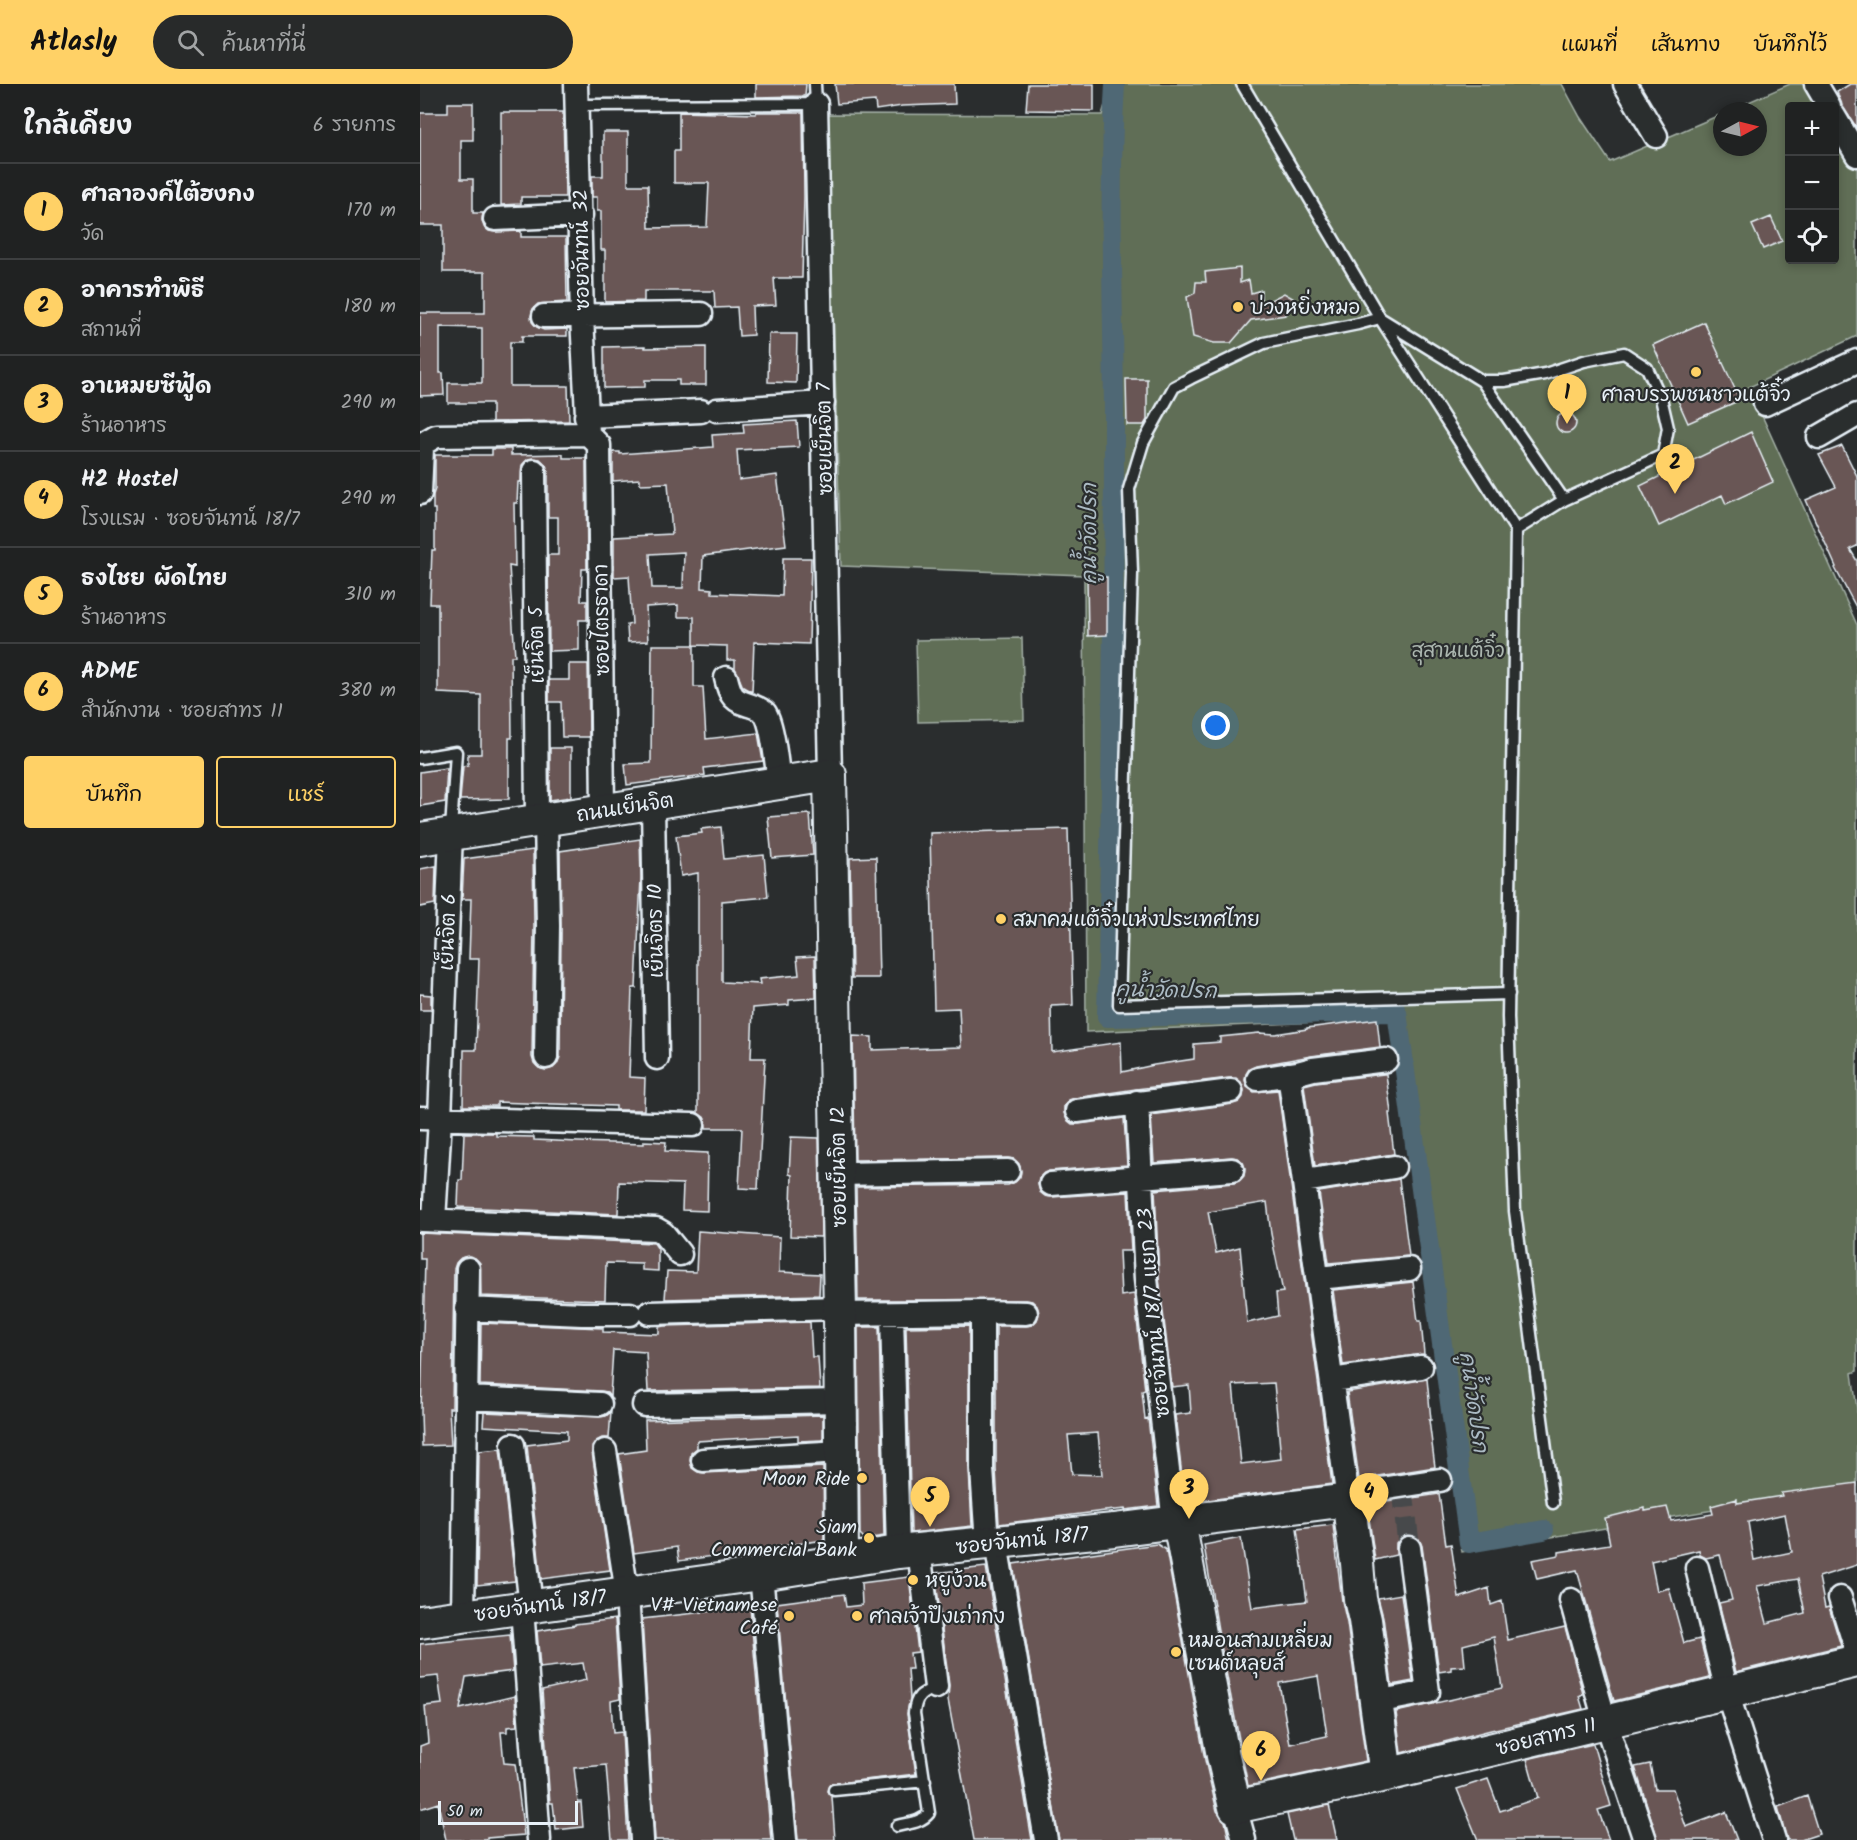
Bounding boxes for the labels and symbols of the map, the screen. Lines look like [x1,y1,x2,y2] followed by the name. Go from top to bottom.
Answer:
[1713,102,1767,156] north arrow
[566,189,600,311] street label: ซอยจันทน์ 32
[1250,289,1360,325] place label: บ่วงหยิ่งหมอ
[1231,300,1245,314] marker: บ่วงหยิ่งหมอ
[1689,365,1703,379] marker: ศาลบรรพชนชาวแต้จิ๋ว
[1548,374,1586,424] pin: 1
[1601,376,1791,412] place label: ศาลบรรพชนชาวแต้จิ๋ว
[809,382,843,496] street label: ซอยเย็นจิต 7
[1656,444,1694,494] pin: 2
[1069,482,1107,585] water label: คูน้ำวัดปรก
[586,564,620,676] street label: ซอยไตรธาดา
[521,605,555,684] street label: เย็นจิต 5
[1411,632,1505,668] park label: สุสานแต้จิ๋ว
[1201,711,1230,740] your location
[574,785,676,832] street label: ถนนเย็นจิต
[640,884,674,978] street label: เย็นจิตร 10
[432,893,466,971] street label: เย็นจิต 6
[1013,901,1260,937] place label: สมาคมแต้จิ๋วแห่งประเทศไทย
[994,912,1008,926] marker: สมาคมแต้จิ๋วแห่งประเทศไทย
[1115,969,1218,1009] water label: คูน้ำวัดปรก
[823,1106,857,1228] street label: ซอยเย็นจิต 12
[1130,1206,1180,1419] street label: ซอยจันทน์ 18/7 แยก 23
[1449,1349,1501,1456] water label: คูน้ำวัดปรก
[762,1464,850,1496] place label: Moon Ride
[1170,1470,1208,1519] pin: 3
[855,1471,869,1485] marker: Moon Ride
[1350,1474,1388,1523] pin: 4
[910,1478,950,1527] pin: 5
[710,1512,858,1567] place label: Siam Commercial Bank
[954,1519,1091,1565] street label: ซอยจันทน์ 18/7
[862,1531,876,1545] marker: Siam Commercial Bank
[925,1566,987,1598] place label: หยูง้วน
[906,1573,920,1587] marker: หยูง้วน
[472,1582,609,1632] street label: ซอยจันทน์ 18/7
[651,1590,778,1645] place label: V# Vietnamese Café
[869,1602,1005,1634] place label: ศาลเจ้าปึงเถ่ากง
[782,1609,796,1623] marker: V# Vietnamese Café
[850,1609,864,1623] marker: ศาลเจ้าปึงเถ่ากง
[1188,1621,1333,1681] place label: หมอนสามเหลี่ยม เซนต์หลุยส์
[1169,1645,1183,1659] marker: หมอนสามเหลี่ยม เซนต์หลุยส์
[1493,1710,1600,1766] street label: ซอยสาทร 11
[1242,1732,1280,1781] pin: 6
[438,1798,578,1826] scale bar

